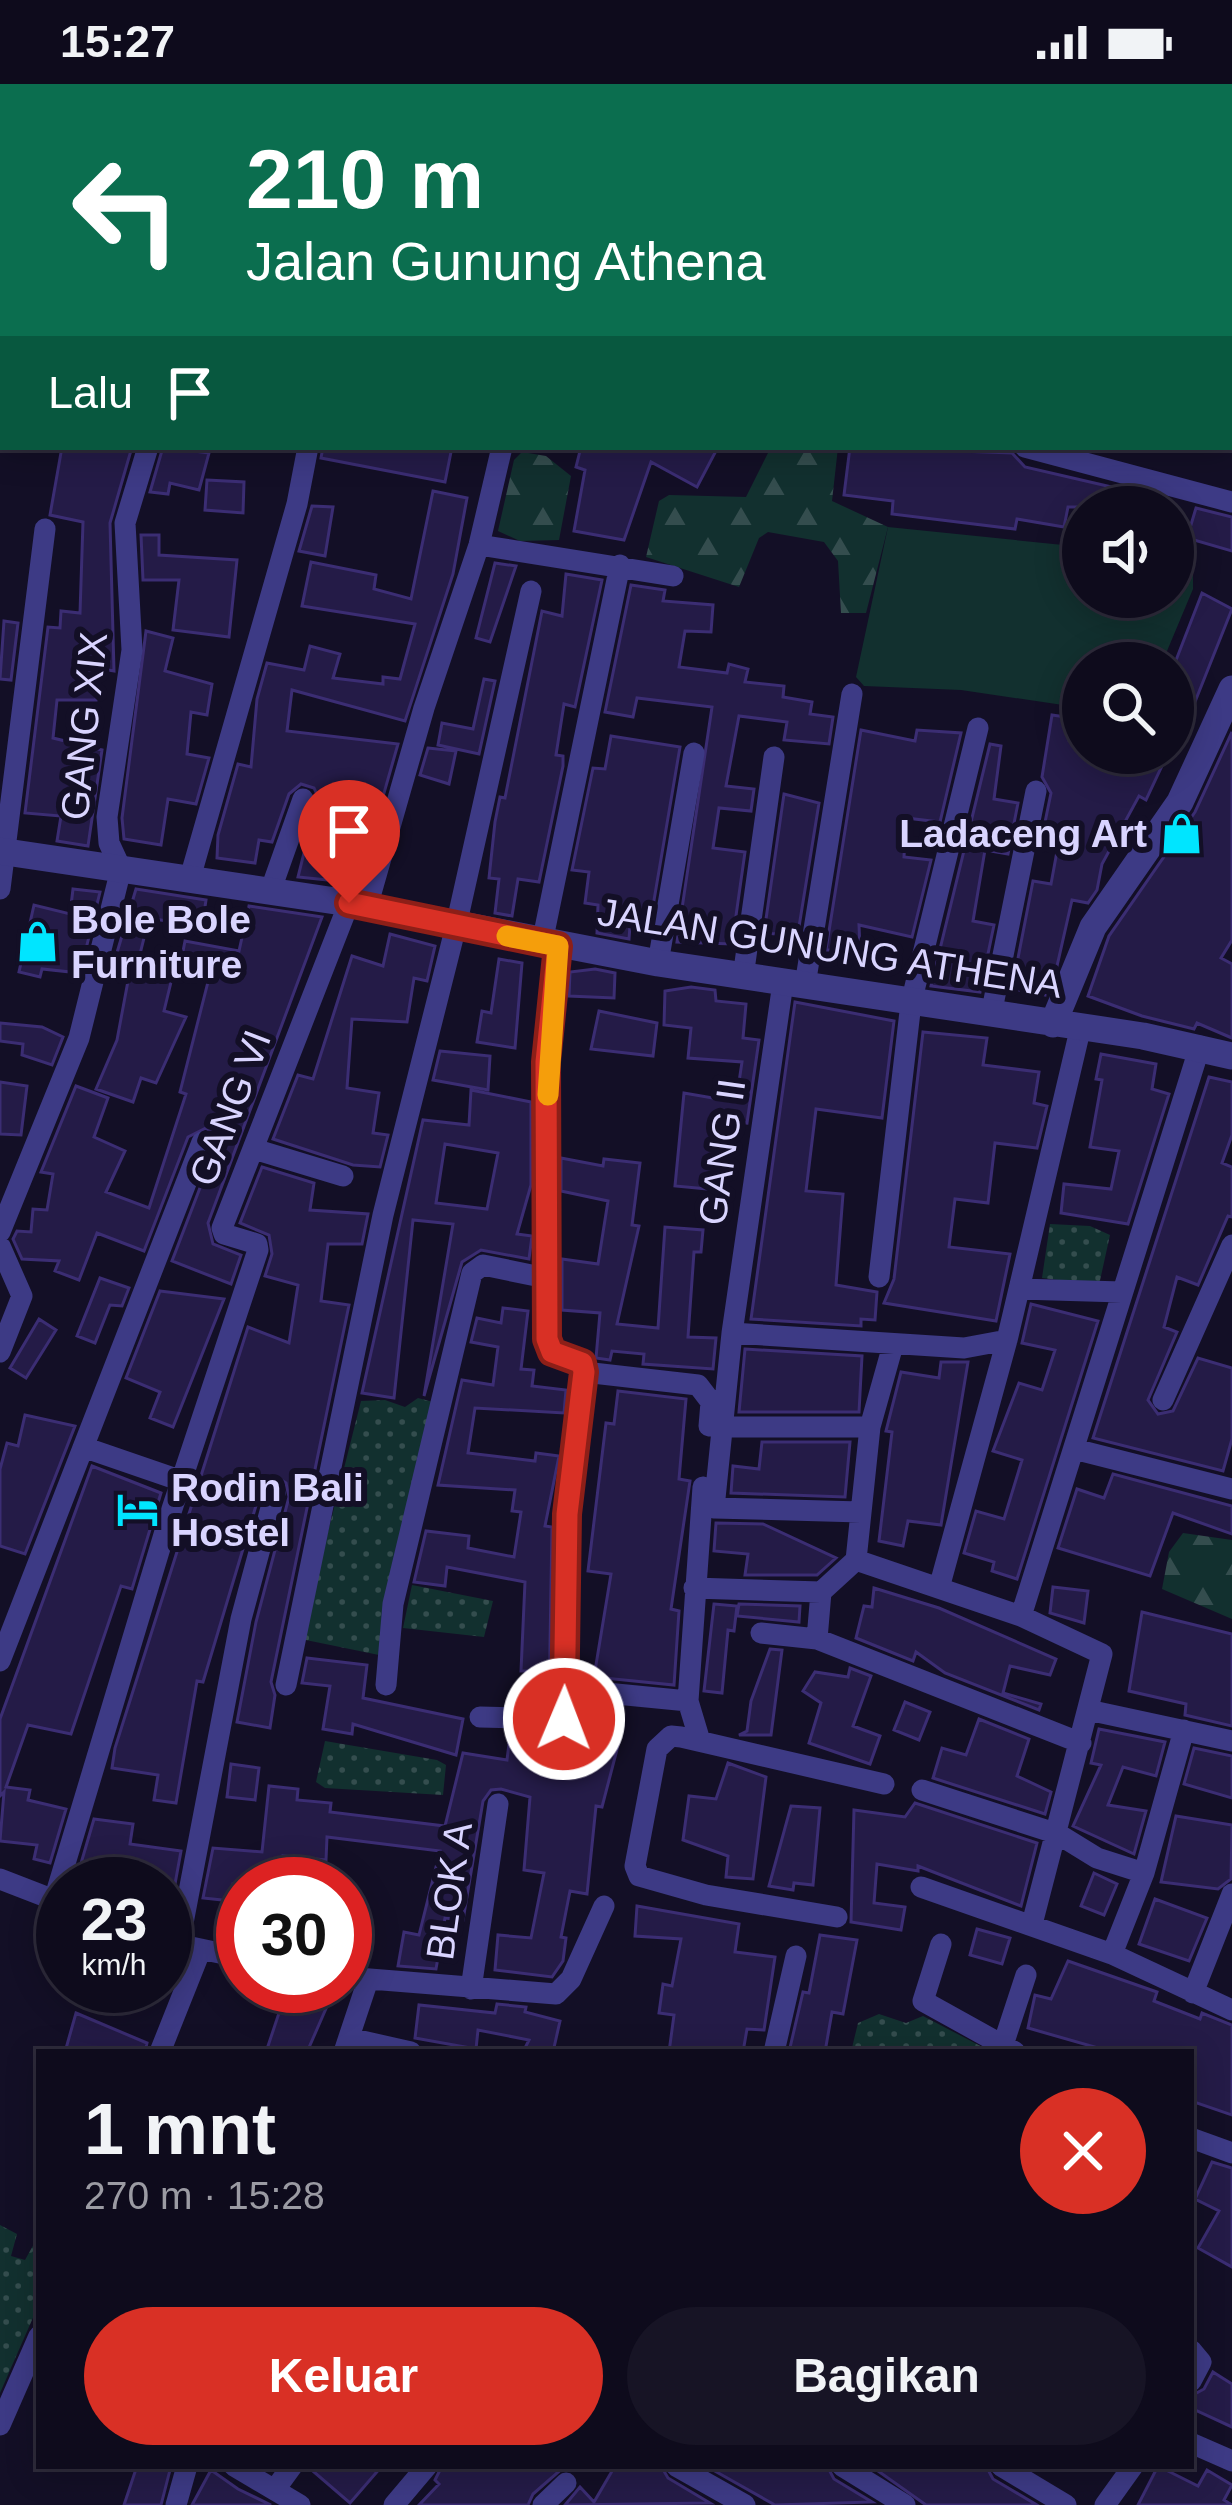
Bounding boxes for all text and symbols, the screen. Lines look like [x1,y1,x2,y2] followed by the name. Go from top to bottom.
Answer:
[60,16,175,67] text: 15:27
[48,132,204,288] icon: left
[246,132,484,226] text: 210 m
[246,231,765,291] text: Jalan Gunung Athena
[157,360,223,426] icon: arrive
[48,367,133,418] text: Lalu
[1062,486,1194,774] map controls
[1062,486,1194,618] button: sound
[53,630,115,822] street label: GANG XIX
[1062,642,1194,774] button: search
[298,780,400,903] pin
[316,798,382,864] icon: arrive
[1158,810,1204,856] shop icon: Ladaceng Art
[899,812,1147,855] place label: Ladaceng Art
[595,890,1065,1006] street label: JALAN GUNUNG ATHENA
[71,898,251,986] place label: Bole Bole Furniture
[14,918,60,964] shop icon: Bole Bole Furniture
[181,1024,279,1192] street label: GANG VI
[690,1076,754,1228] street label: GANG II
[171,1466,364,1554] place label: Rodin Bali Hostel
[114,1486,160,1532] hotel icon: Rodin Bali Hostel
[501,1656,627,1782] position arrow
[418,1819,480,1963] street label: BLOK A
[216,1857,372,2013] speed limit sign: 30
[81,1886,147,1953] text: 23
[81,1948,147,1981] text: km/h
[1020,2088,1146,2214] button: close
[84,2089,276,2169] text: 1 mnt
[84,2174,325,2217] text: 270 m · 15:28
[84,2307,603,2445] button: Keluar
[627,2307,1146,2445] button: Bagikan

